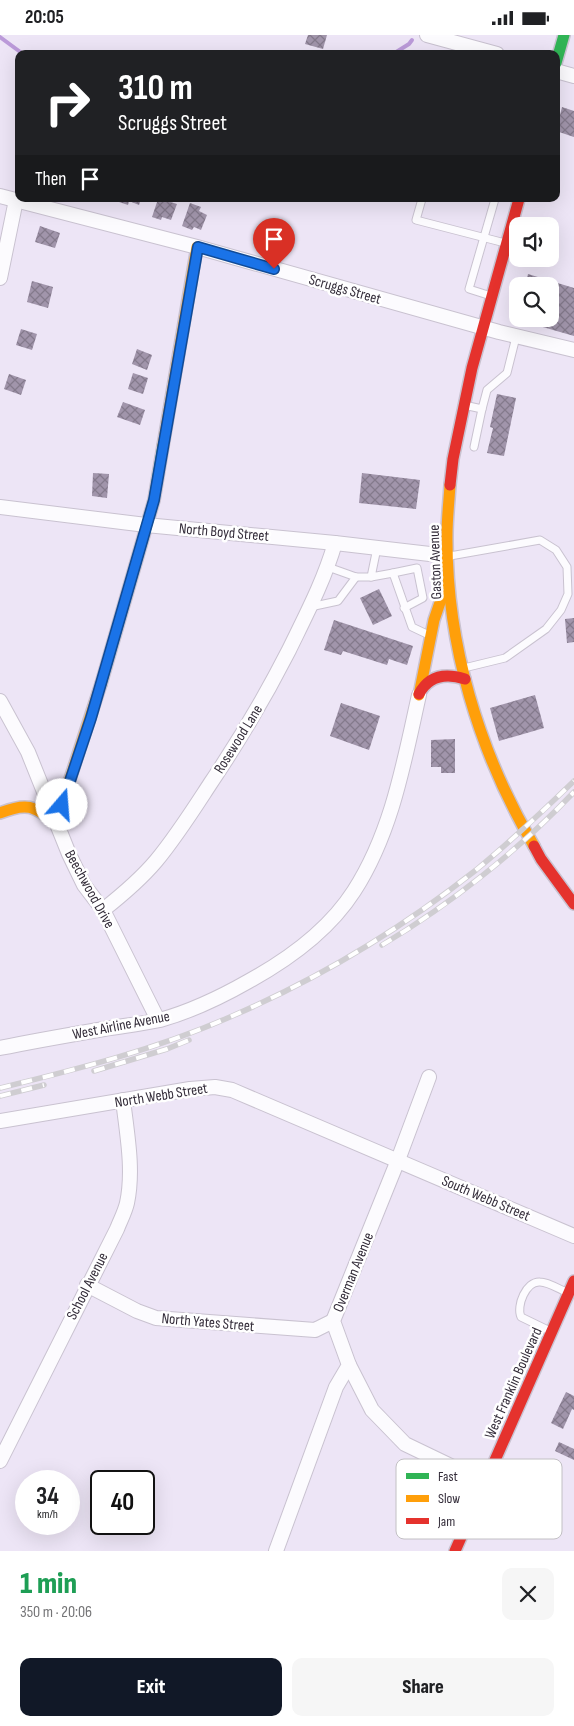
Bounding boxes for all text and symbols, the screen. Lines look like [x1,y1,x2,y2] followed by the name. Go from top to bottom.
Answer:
[25,6,64,29] text: 20:05
[118,67,193,110] text: 310 m
[35,70,100,135] icon: right
[118,110,227,137] text: Scruggs Street
[76,165,104,193] icon: arrive
[35,168,66,191] text: Then
[509,217,559,327] map controls
[509,217,559,267] button: sound
[253,218,295,269] pin
[260,225,288,253] icon: arrive
[307,270,384,309] street label: Scruggs Street
[509,277,559,327] button: search
[178,519,270,546] street label: North Boyd Street
[425,524,446,600] street label: Gaston Avenue
[210,701,267,777] street label: Rosewood Lane
[35,778,87,830] position arrow
[60,847,119,932] street label: Beechwood Drive
[71,1007,171,1044] street label: West Airline Avenue
[113,1079,209,1112] street label: North Webb Street
[439,1171,533,1226] street label: South Webb Street
[329,1230,378,1315] street label: Overman Avenue
[62,1249,113,1323] street label: School Avenue
[161,1309,256,1336] street label: North Yates Street
[480,1325,547,1442] street label: West Franklin Boulevard
[396,1459,562,1539] legend
[438,1468,458,1485] text: Fast
[90,1470,155,1535] speed limit sign: 40
[36,1481,59,1512] text: 34
[438,1490,460,1507] text: Slow
[37,1507,58,1522] text: km/h
[437,1513,455,1530] text: Jam
[20,1566,77,1602] text: 1 min
[502,1568,554,1620] button: close
[20,1603,92,1622] text: 350 m · 20:06
[20,1658,282,1716] button: Exit
[292,1658,554,1716] button: Share

